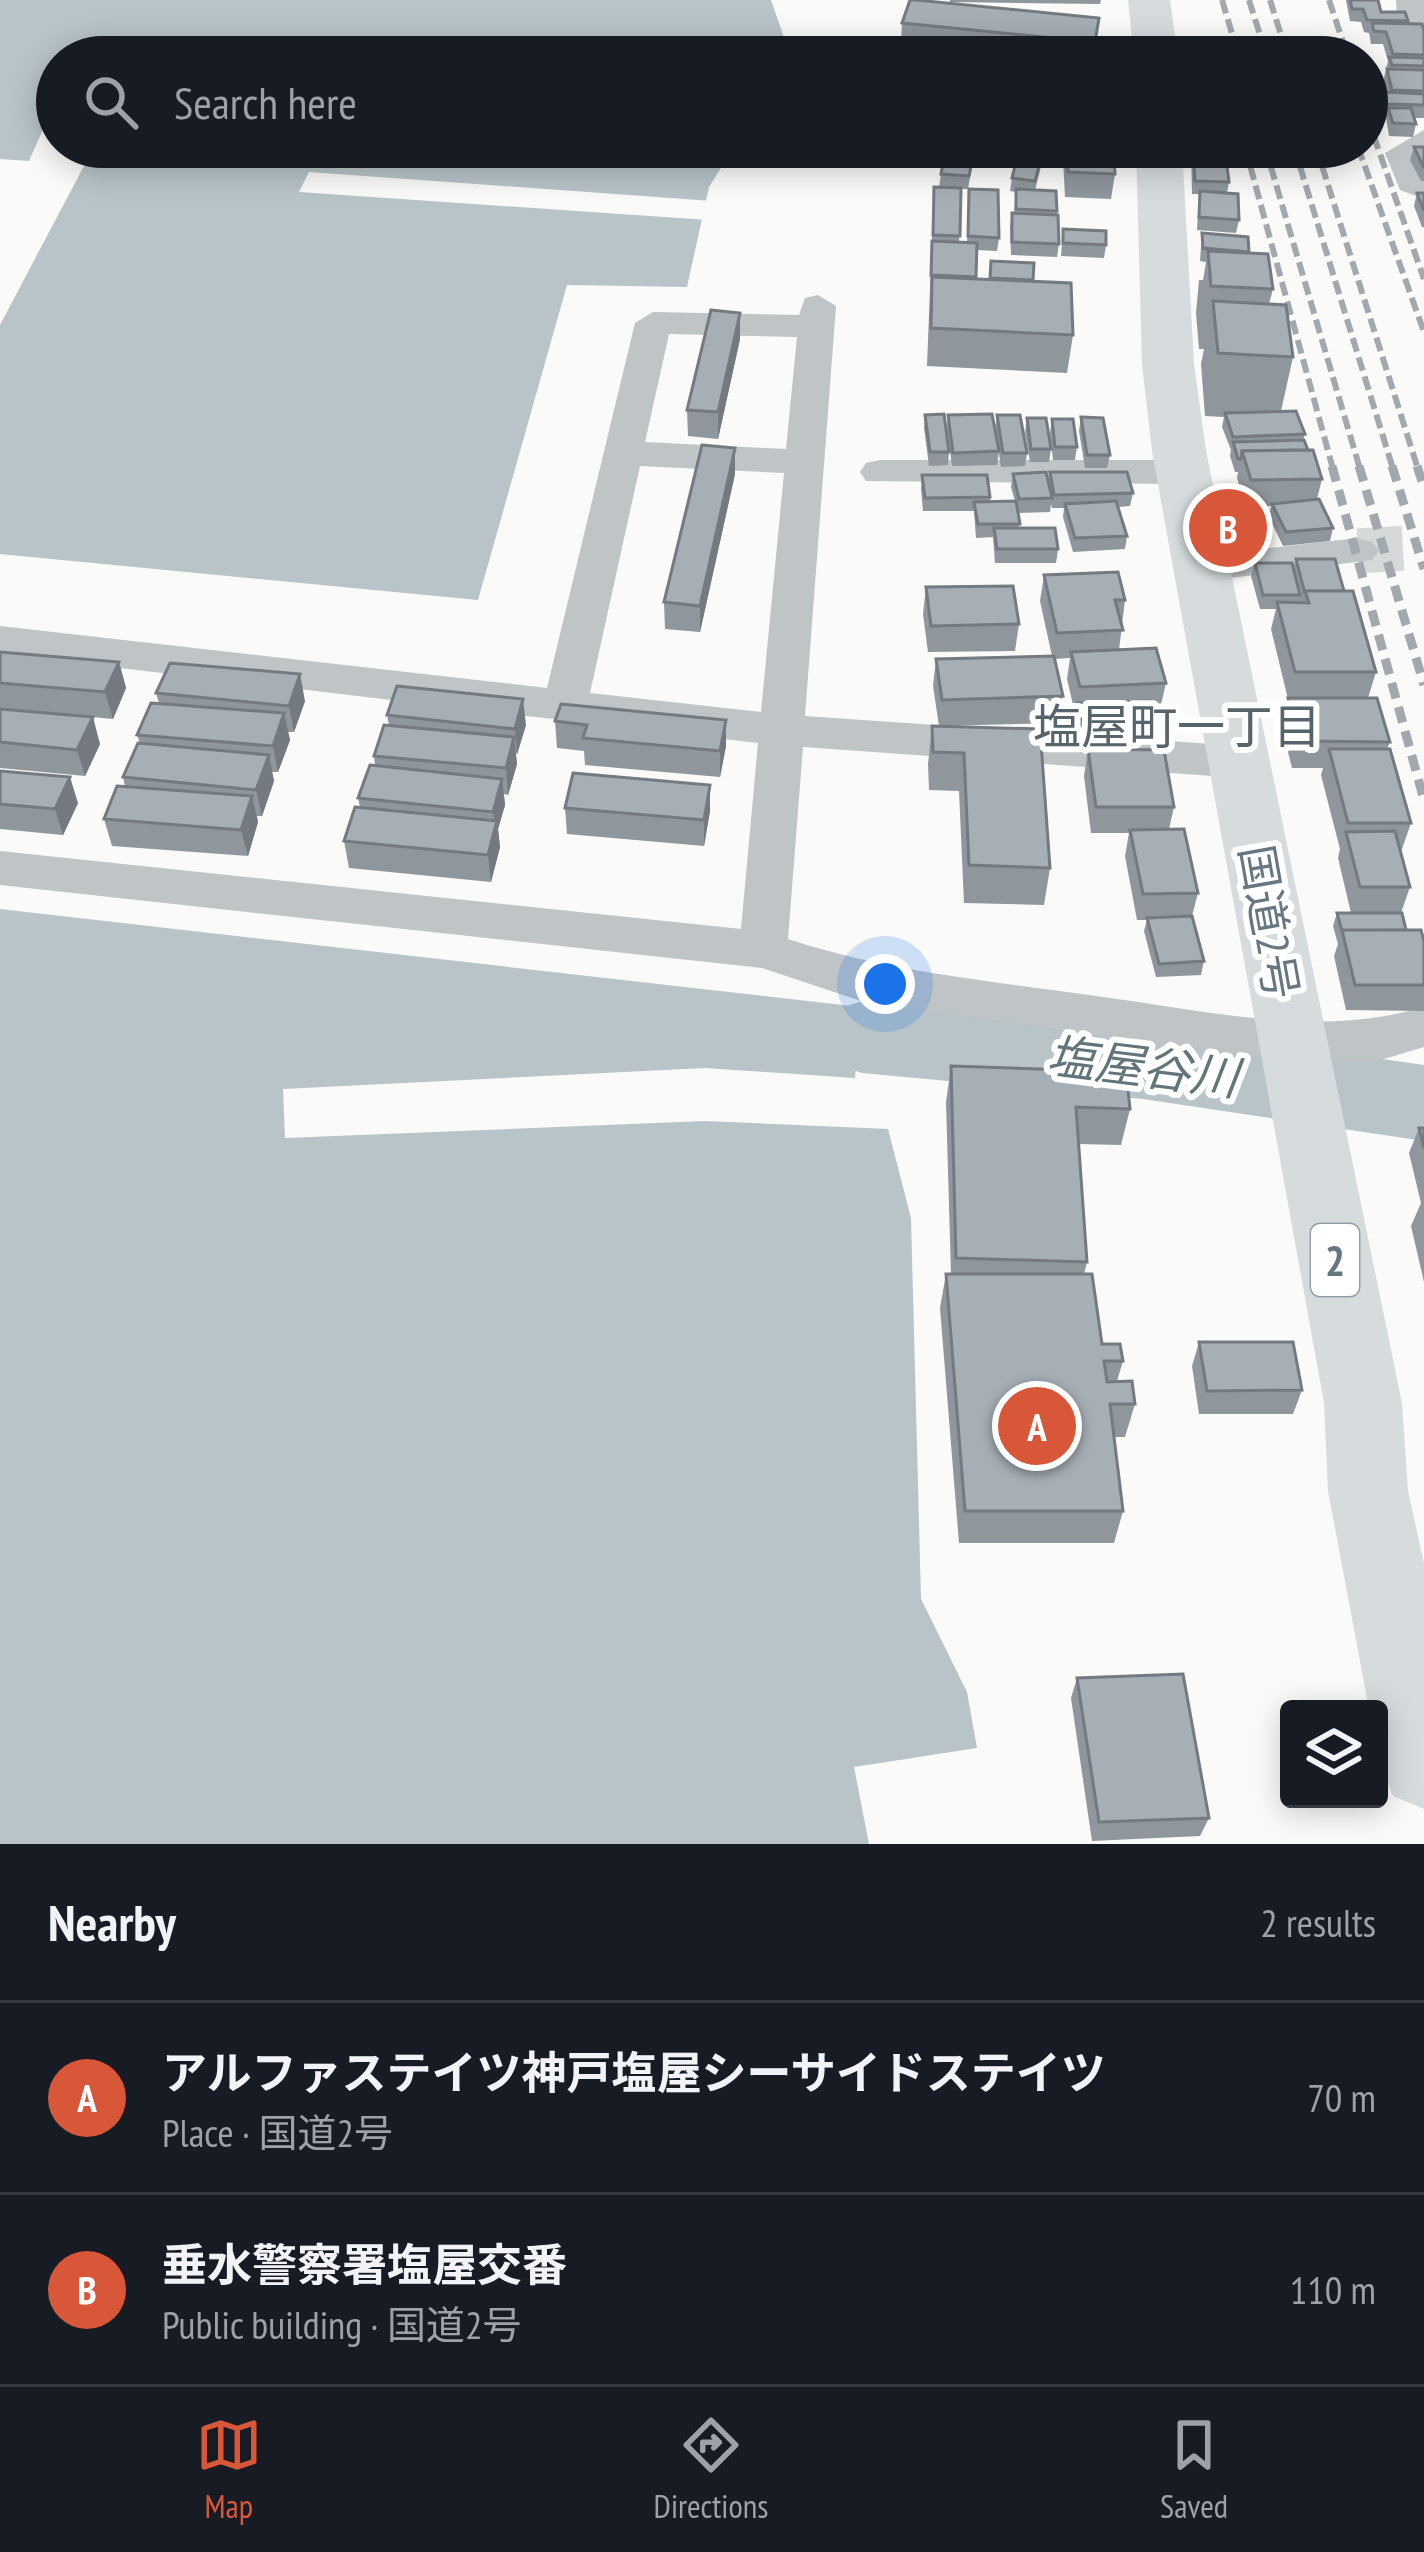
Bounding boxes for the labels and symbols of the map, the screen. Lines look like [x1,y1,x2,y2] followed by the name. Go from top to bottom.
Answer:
[1189,483,1267,573] pin: B
[1033,695,1321,757] district label: 塩屋町一丁目
[1228,841,1312,1003] street label: 国道2号
[855,954,915,1014] your location
[1044,1024,1247,1109] water label: 塩屋谷川
[1311,1224,1359,1296] road number: 2
[998,1381,1076,1471] pin: A

